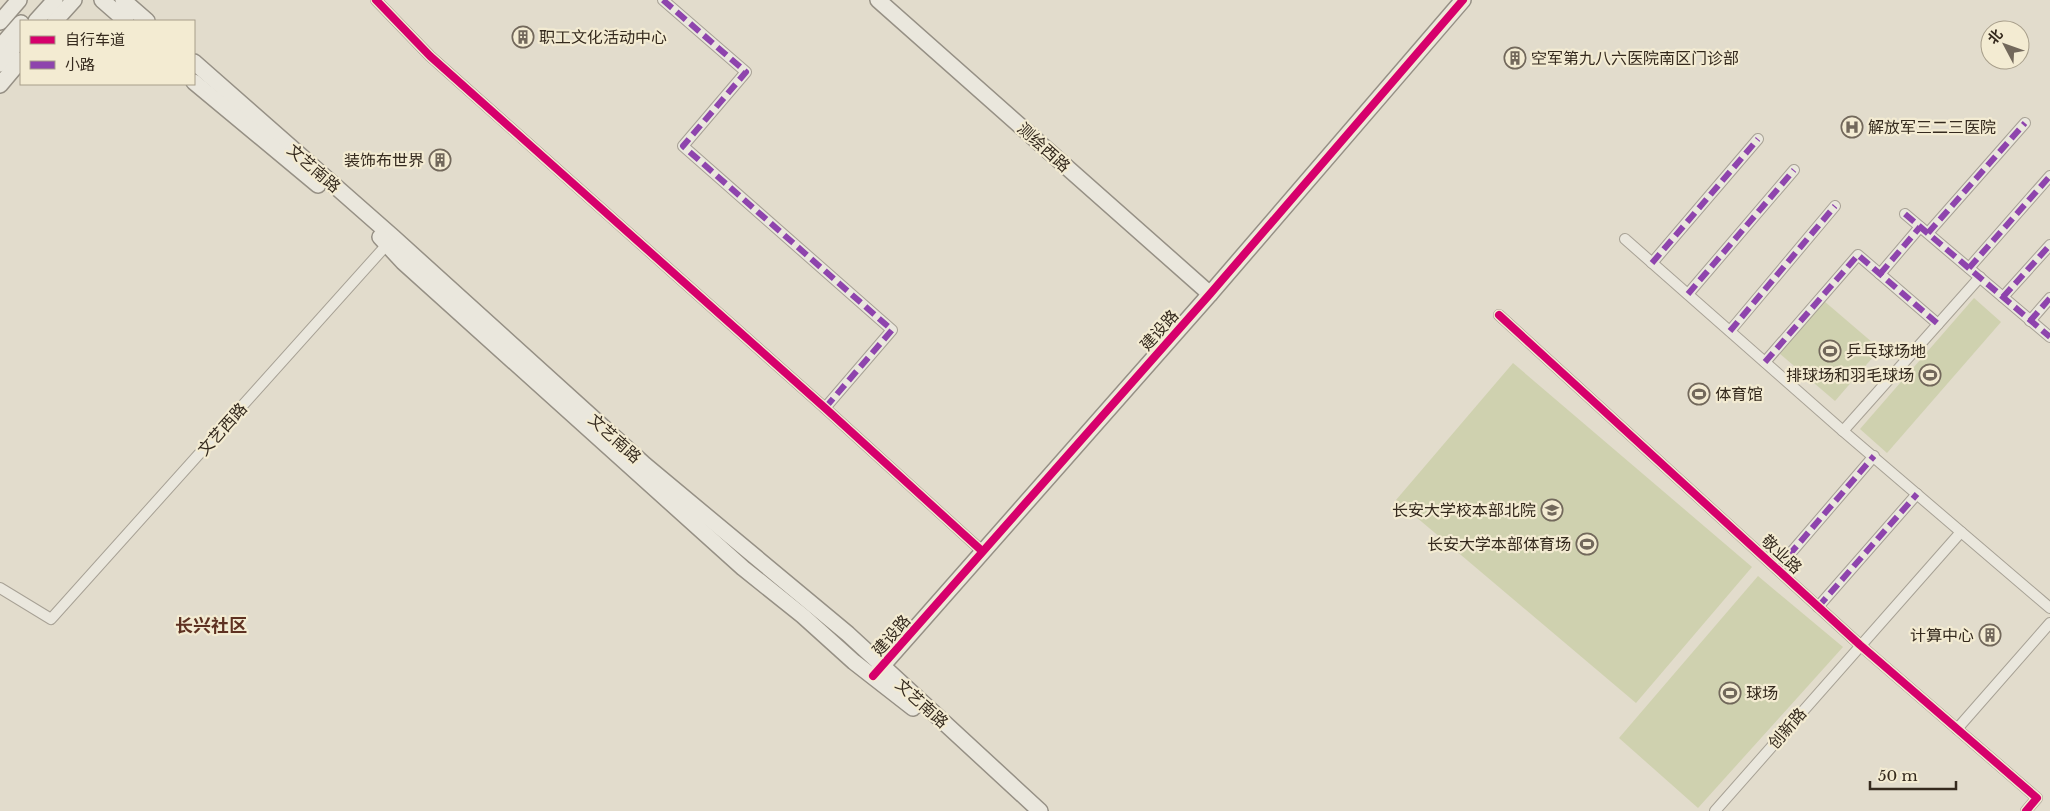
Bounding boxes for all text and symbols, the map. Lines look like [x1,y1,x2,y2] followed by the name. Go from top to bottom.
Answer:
[20,20,195,85] legend
[1980,20,2030,70] north arrow
[511,25,535,49] building icon: 职工文化活动中心
[1984,25,2007,48] text: 北
[539,27,667,47] place label: 职工文化活动中心
[65,30,125,49] text: 自行车道
[1503,46,1527,70] building icon: 空军第九八六医院南区门诊部
[1531,48,1739,68] place label: 空军第九八六医院南区门诊部
[65,55,95,74] text: 小路
[1840,115,1864,139] hospital icon: 解放军三二三医院
[1868,117,1996,137] place label: 解放军三二三医院
[1014,118,1074,176] street label: 测绘西路
[283,139,345,197] street label: 文艺南路
[428,148,452,172] building icon: 装饰布世界
[344,150,424,170] place label: 装饰布世界
[1136,305,1182,355] street label: 建设路
[1818,339,1842,363] sports icon: 乒乓球场地
[1846,341,1926,361] place label: 乒乓球场地
[1918,363,1942,387] sports icon: 排球场和羽毛球场
[1786,365,1914,385] place label: 排球场和羽毛球场
[1687,382,1711,406] sports icon: 体育馆
[1715,384,1763,404] place label: 体育馆
[193,399,251,459] street label: 文艺西路
[585,409,645,467] street label: 文艺南路
[1540,498,1564,522] school or university icon: 长安大学校本部北院
[1392,500,1536,520] place label: 长安大学校本部北院
[1758,530,1806,578] street label: 敬业路
[1575,532,1599,556] sports icon: 长安大学本部体育场
[1427,534,1571,554] place label: 长安大学本部体育场
[868,610,914,660] street label: 建设路
[175,615,247,637] district label: 长兴社区
[1978,623,2002,647] building icon: 计算中心
[1910,625,1974,645] place label: 计算中心
[892,674,952,732] street label: 文艺南路
[1718,681,1742,705] sports icon: 球场
[1746,683,1778,703] place label: 球场
[1764,703,1810,753] street label: 创新路
[1870,758,1956,790] scale bar
[1878,766,1918,785] text: 50 m

